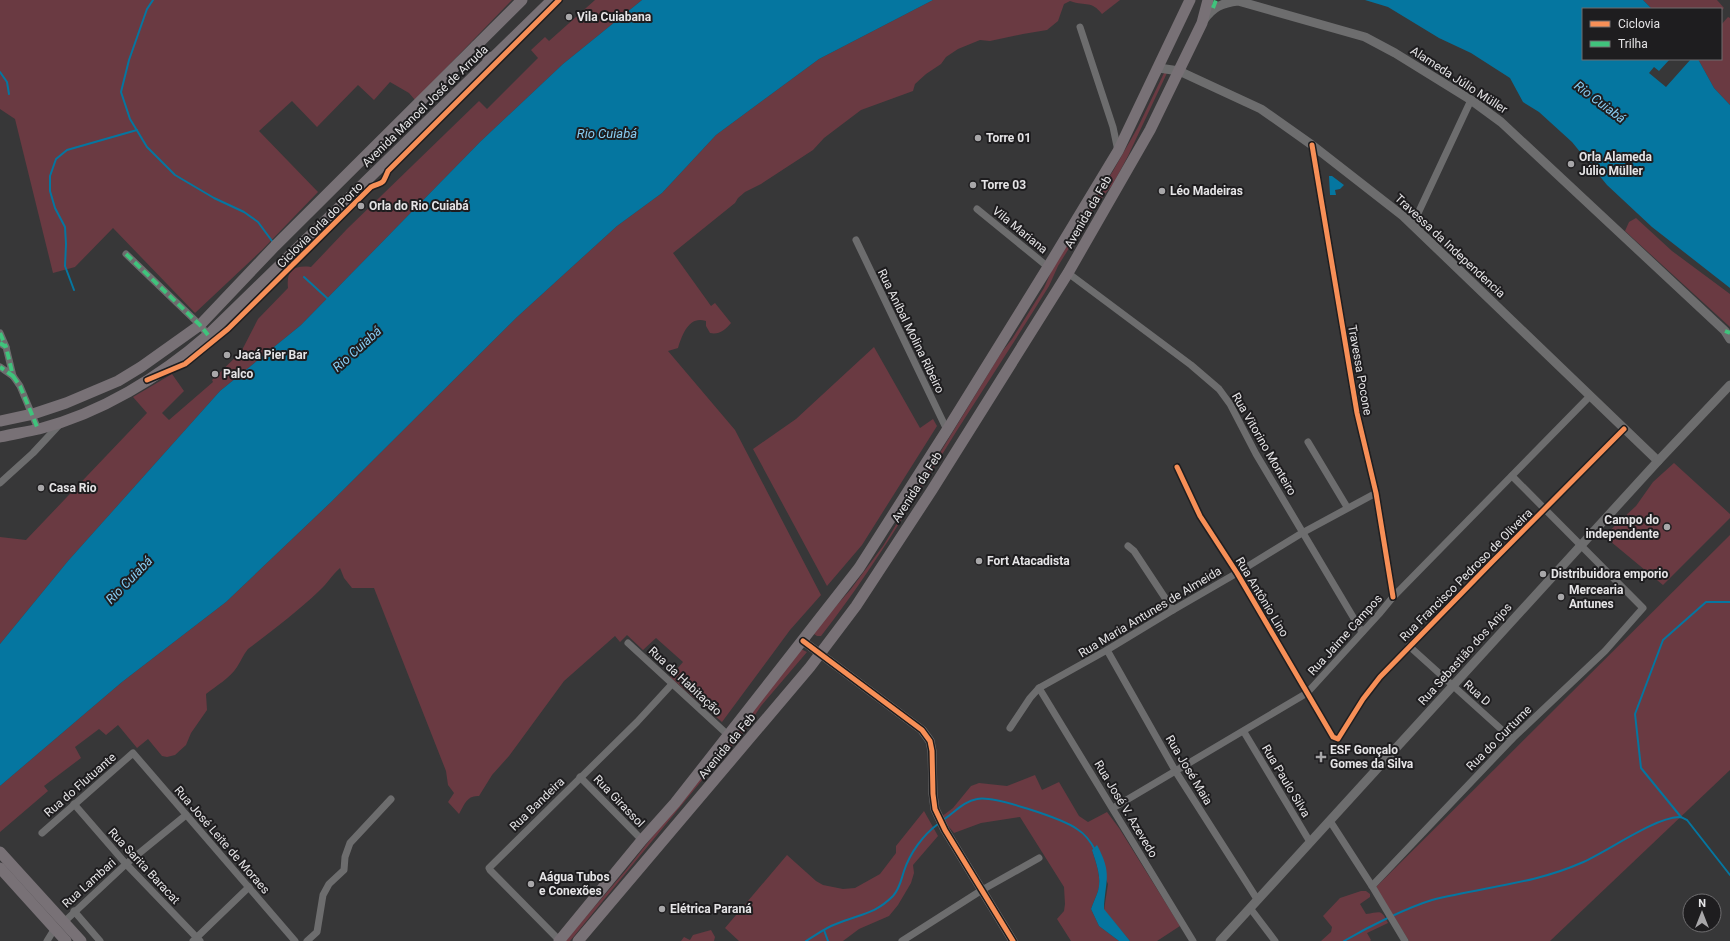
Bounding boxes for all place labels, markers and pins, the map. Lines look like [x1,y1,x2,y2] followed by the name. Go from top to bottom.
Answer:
[577,10,652,24] place label: Vila Cuiabana
[564,12,574,22] marker: Vila Cuiabana
[986,131,1031,145] place label: Torre 01
[973,133,983,143] marker: Torre 01
[1579,150,1653,178] place label: Orla Alameda Júlio Müller
[1566,159,1576,169] marker: Orla Alameda Júlio Müller
[981,178,1026,192] place label: Torre 03
[968,180,978,190] marker: Torre 03
[1170,184,1243,198] place label: Léo Madeiras
[1157,186,1167,196] marker: Léo Madeiras
[369,199,469,213] place label: Orla do Rio Cuiabá
[356,201,366,211] marker: Orla do Rio Cuiabá
[235,348,308,362] place label: Jacá Pier Bar
[222,350,232,360] marker: Jacá Pier Bar
[223,367,254,381] place label: Palco
[210,369,220,379] marker: Palco
[49,481,97,495] place label: Casa Rio
[36,483,46,493] marker: Casa Rio
[1585,513,1660,541] place label: Campo do independente
[1662,522,1672,532] marker: Campo do independente
[987,554,1070,568] place label: Fort Atacadista
[974,556,984,566] marker: Fort Atacadista
[1551,567,1669,581] place label: Distribuidora emporio
[1538,569,1548,579] marker: Distribuidora emporio
[1569,583,1624,611] place label: Mercearia Antunes
[1556,592,1566,602] marker: Mercearia Antunes
[1330,743,1414,771] place label: ESF Gonçalo Gomes da Silva
[1315,751,1327,763] marker: ESF Gonçalo Gomes da Silva
[539,870,610,898] place label: Aágua Tubos e Conexões
[526,879,536,889] marker: Aágua Tubos e Conexões
[670,902,752,916] place label: Elétrica Paraná
[657,904,667,914] marker: Elétrica Paraná

